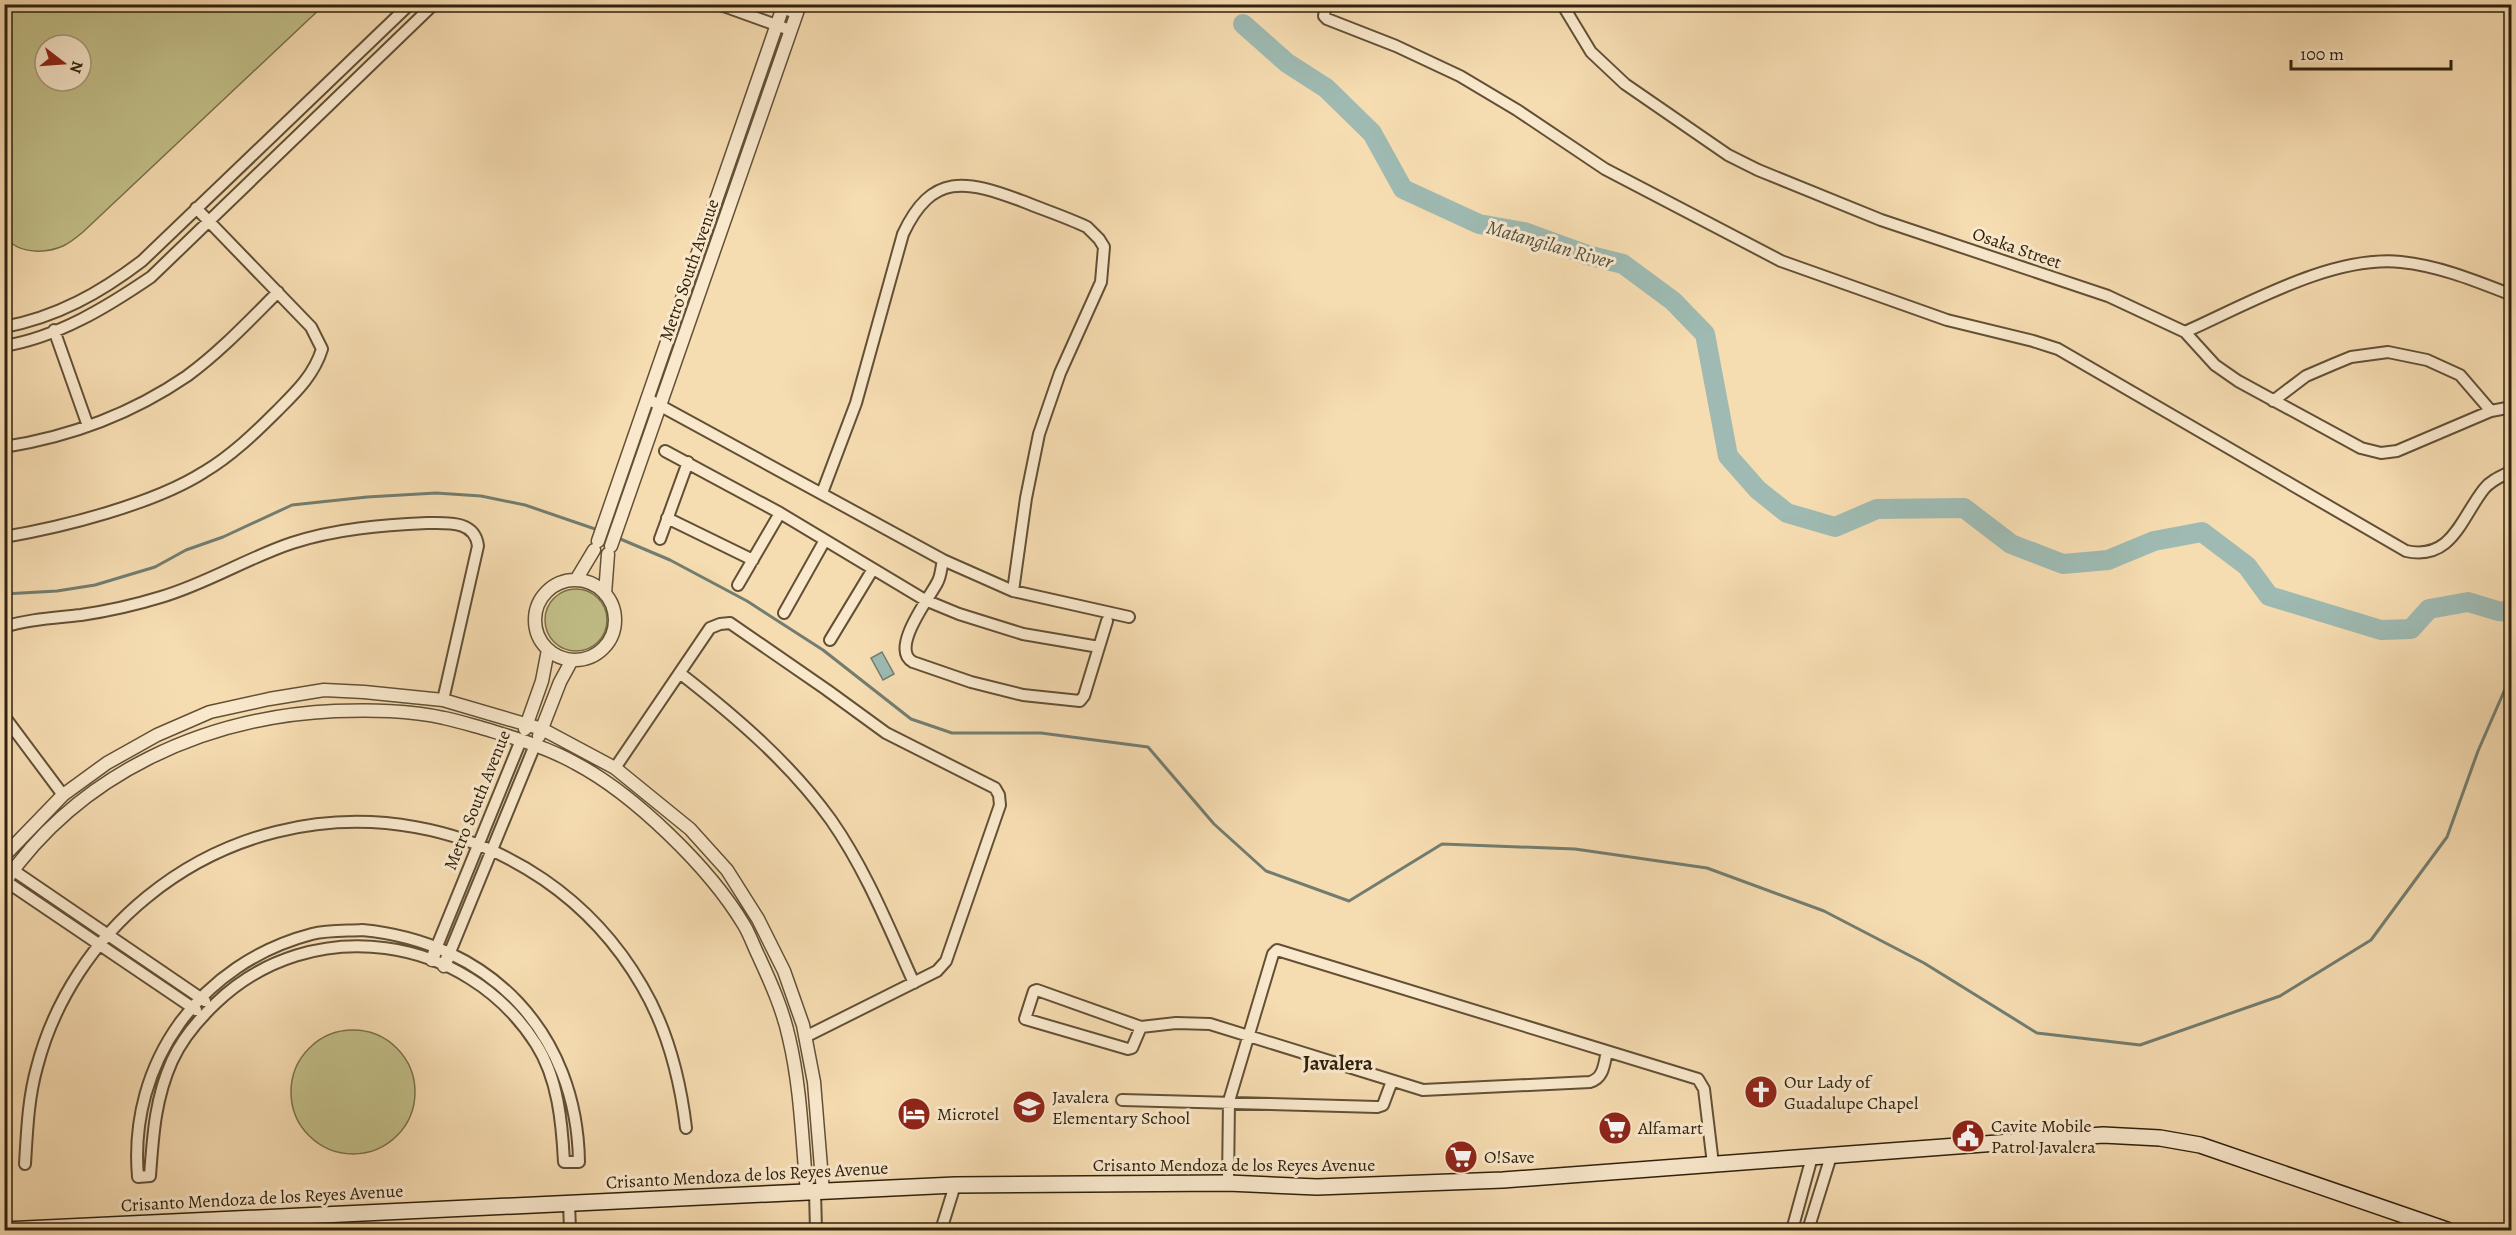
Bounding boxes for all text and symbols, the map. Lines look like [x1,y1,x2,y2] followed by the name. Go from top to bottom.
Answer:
[33,33,93,93] north arrow
[2291,33,2452,71] scale bar
[2300,42,2344,66] text: 100 m
[64,58,89,76] text: N
[653,196,725,344] street label: Metro South Avenue
[1483,214,1617,276] water label: Matangilan River
[1969,222,2065,274] street label: Osaka Street
[438,727,516,873] street label: Metro South Avenue
[1303,1049,1374,1077] district label: Javalera
[1784,1070,1919,1115] place label: Our Lady of Guadalupe Chapel
[1743,1074,1779,1110] church icon: Our Lady of Guadalupe Chapel
[1052,1085,1190,1130] place label: Javalera Elementary School
[1011,1089,1047,1125] school or university icon: Javalera Elementary School
[896,1096,932,1132] hotel icon: Microtel
[937,1102,999,1126] place label: Microtel
[1597,1110,1633,1146] supermarket icon: Alfamart
[1991,1114,2096,1159] place label: Cavite Mobile Patrol Javalera
[1637,1116,1703,1140] place label: Alfamart
[1950,1118,1986,1154] public building icon: Cavite Mobile Patrol Javalera
[1443,1139,1479,1175] supermarket icon: O!Save
[1484,1145,1535,1169] place label: O!Save
[1093,1153,1375,1177] street label: Crisanto Mendoza de los Reyes Avenue
[605,1156,889,1194] street label: Crisanto Mendoza de los Reyes Avenue
[120,1179,404,1217] street label: Crisanto Mendoza de los Reyes Avenue

